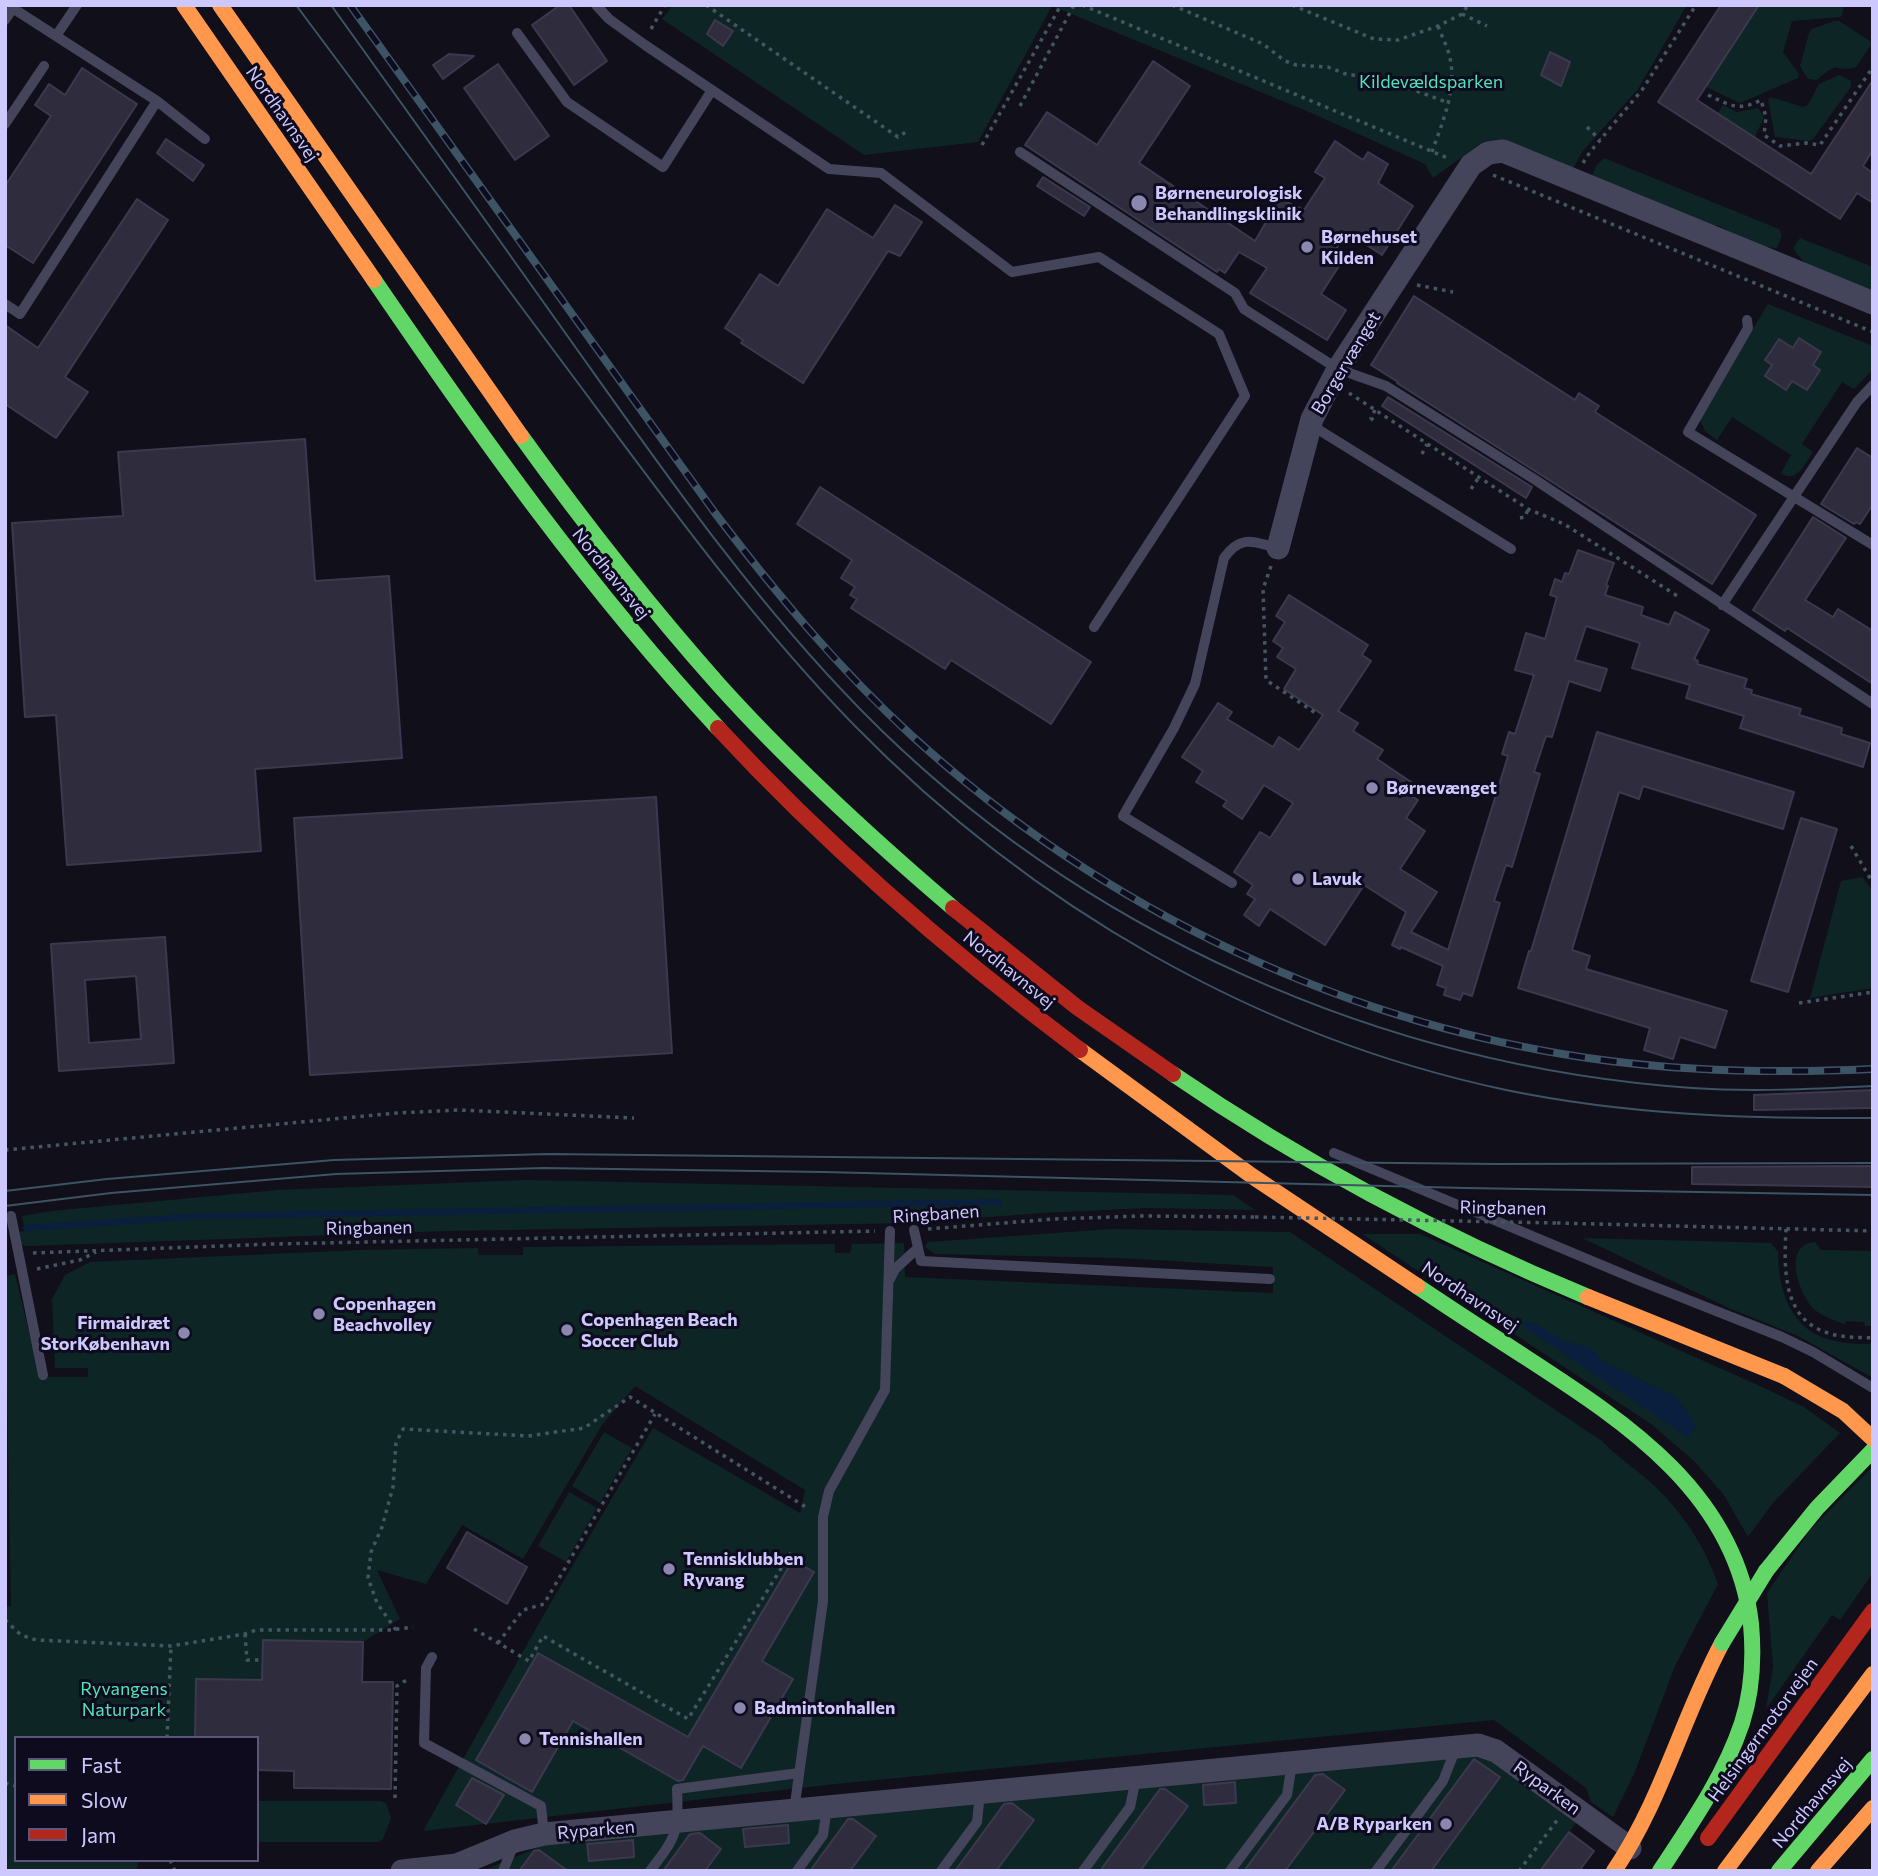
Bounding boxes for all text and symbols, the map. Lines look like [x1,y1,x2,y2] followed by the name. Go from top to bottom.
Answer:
[241,62,323,166] street label: Nordhavnsvej
[1359,71,1503,93] park label: Kildevældsparken
[1155,182,1302,224] place label: Børneneurologisk Behandlingsklinik
[1129,193,1149,213] marker: Børneneurologisk Behandlingsklinik
[1321,226,1417,268] place label: Børnehuset Kilden
[1299,239,1315,255] marker: Børnehuset Kilden
[1307,308,1385,418] street label: Borgervænget
[567,524,655,624] street label: Nordhavnsvej
[1386,777,1497,799] place label: Børnevænget
[1364,780,1380,796] marker: Børnevænget
[1312,868,1362,890] place label: Lavuk
[1290,871,1306,887] marker: Lavuk
[959,926,1059,1014] street label: Nordhavnsvej
[1459,1196,1547,1220] street label: Ringbanen
[892,1200,980,1228] street label: Ringbanen
[325,1216,413,1240] street label: Ringbanen
[1418,1257,1522,1337] street label: Nordhavnsvej
[333,1293,436,1336] place label: Copenhagen Beachvolley
[311,1306,327,1322] marker: Copenhagen Beachvolley
[581,1309,738,1352] place label: Copenhagen Beach Soccer Club
[41,1312,170,1354] place label: Firmaidræt StorKøbenhavn
[559,1322,575,1338] marker: Copenhagen Beach Soccer Club
[176,1325,192,1341] marker: Firmaidræt StorKøbenhavn
[683,1548,804,1590] place label: Tennisklubben Ryvang
[661,1561,677,1577] marker: Tennisklubben Ryvang
[1704,1654,1822,1806] street label: Helsingørmotorvejen
[80,1678,168,1720] park label: Ryvangens Naturpark
[754,1697,895,1719] place label: Badmintonhallen
[732,1700,748,1716] marker: Badmintonhallen
[539,1728,643,1750] place label: Tennishallen
[517,1731,533,1747] marker: Tennishallen
[14,1736,259,1862] legend
[81,1752,122,1777] text: Fast
[1768,1753,1856,1853] street label: Nordhavnsvej
[1509,1756,1585,1820] street label: Ryparken
[81,1787,128,1812] text: Slow
[1316,1813,1432,1835] place label: A/B Ryparken
[556,1816,636,1844] street label: Ryparken
[1438,1816,1454,1832] marker: A/B Ryparken
[81,1822,116,1847] text: Jam

